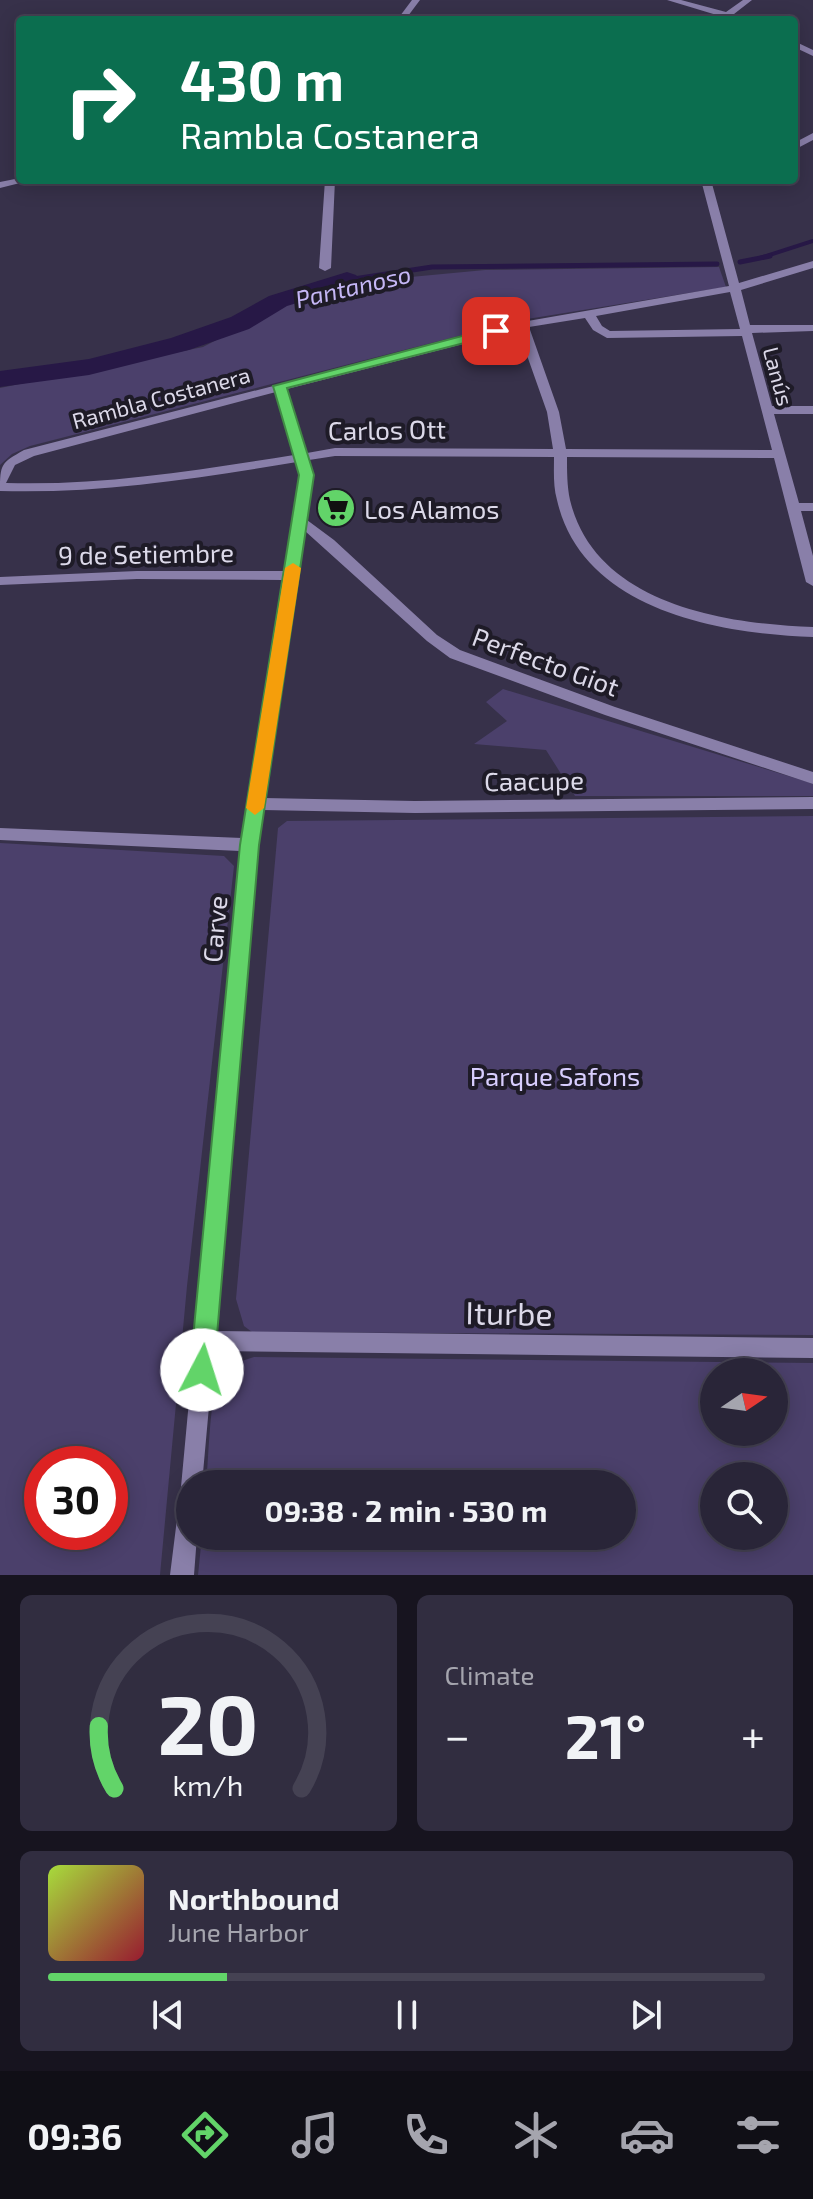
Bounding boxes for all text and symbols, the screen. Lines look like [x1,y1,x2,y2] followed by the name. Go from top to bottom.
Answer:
[180,45,344,112] text: 430 m
[48,48,152,152] icon: right
[180,113,480,156] text: Rambla Costanera
[292,259,414,313] water label: Pantanoso
[462,297,530,365] pin
[474,309,518,353] icon: arrive
[759,344,799,408] street label: Lanús
[69,361,253,433] street label: Rambla Costanera
[328,412,446,446] street label: Carlos Ott
[315,487,357,529] supermarket icon: Los Alamos
[364,493,499,524] place label: Los Alamos
[58,536,234,570] street label: 9 de Setiembre
[468,620,624,702] street label: Perfecto Giot
[484,764,584,796] street label: Caacupe
[196,894,232,964] street label: Carve
[470,1060,640,1091] park label: Parque Safons
[465,1292,553,1332] street label: Iturbe
[160,1328,244,1412] position arrow
[700,1358,788,1446] north arrow
[700,1358,788,1550] map controls
[24,1446,128,1550] speed limit sign: 30
[700,1462,788,1550] button: search
[264,1492,548,1528] text: 09:38 · 2 min · 530 m
[445,1659,534,1690] text: Climate
[158,1672,259,1772] text: 20
[565,1699,646,1771] text: 21°
[445,1708,470,1761] text: −
[741,1708,765,1761] text: +
[173,1767,244,1802] text: km/h
[168,1880,340,1916] text: Northbound
[168,1916,309,1947] text: June Harbor
[146,1993,190,2037] icon: previous
[385,1993,429,2037] icon: pause
[624,1993,668,2037] icon: next
[177,2107,233,2163] icon: directions
[287,2107,343,2163] icon: music
[398,2107,454,2163] icon: phone
[508,2107,564,2163] icon: climate
[619,2107,675,2163] icon: car
[730,2107,786,2163] icon: filters
[27,2114,122,2157] text: 09:36

